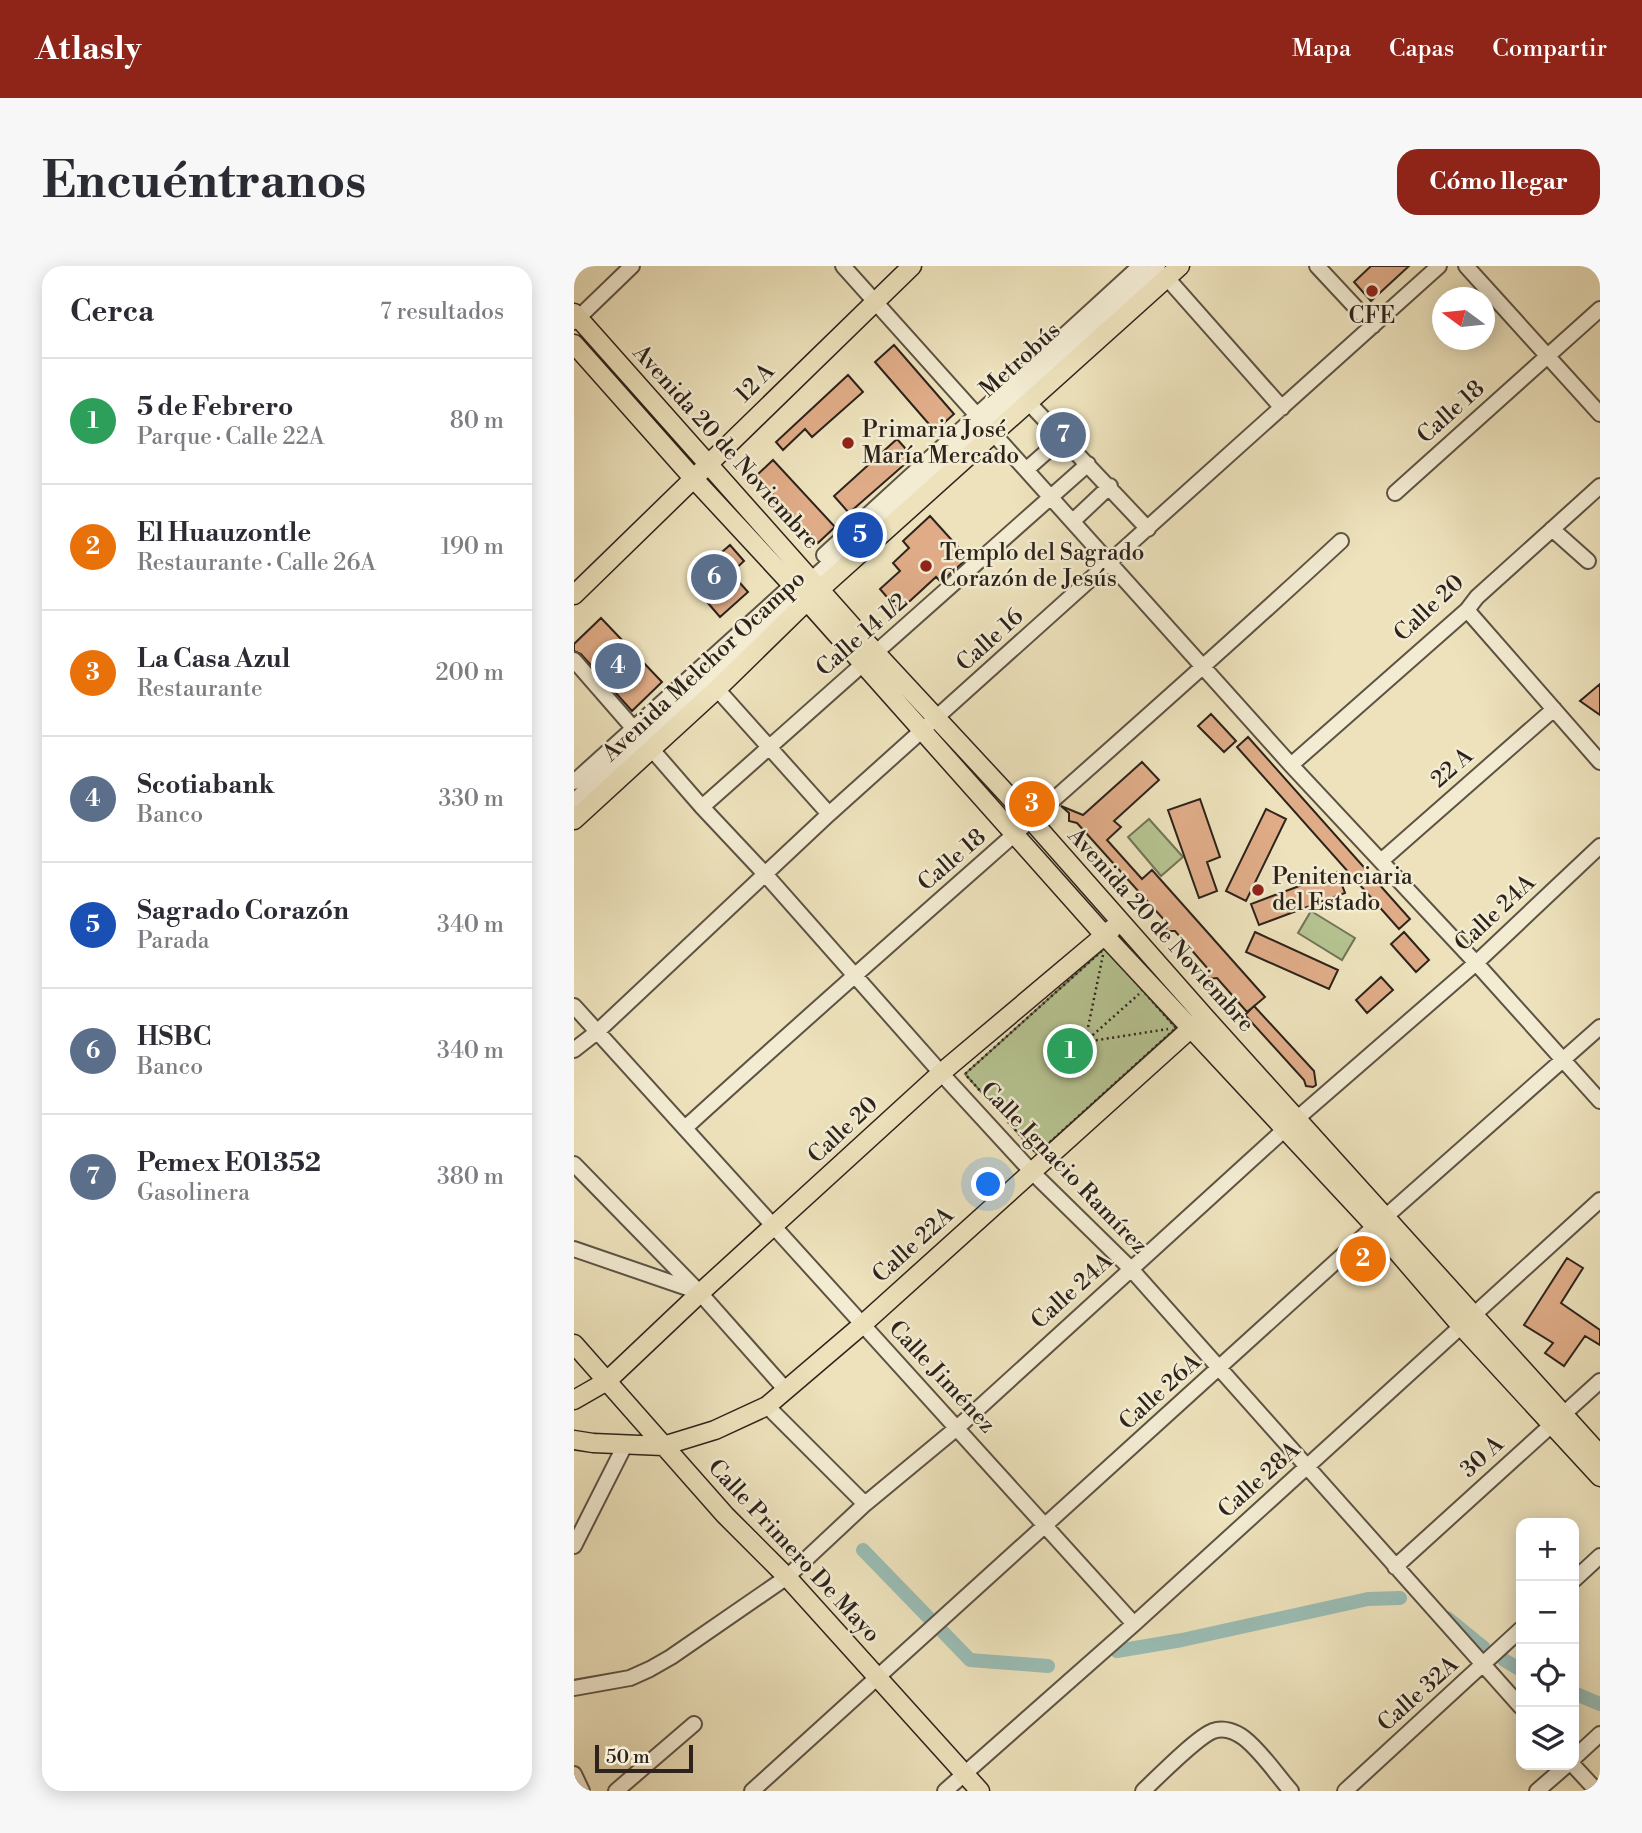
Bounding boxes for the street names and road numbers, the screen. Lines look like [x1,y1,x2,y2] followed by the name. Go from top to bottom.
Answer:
[974,316,1066,404] street label: Metrobús
[626,338,825,555] street label: Avenida 20 de Noviembre
[730,357,781,408] street label: 12 A
[1412,375,1490,449] street label: Calle 18
[596,565,811,768] street label: Avenida Melchor Ocampo
[1388,569,1470,647] street label: Calle 20
[810,588,914,682] street label: Calle 14 1/2
[951,603,1029,677] street label: Calle 16
[1425,741,1480,794] street label: 22 A
[1061,821,1260,1038] street label: Avenida 20 de Noviembre
[912,823,992,897] street label: Calle 18
[1449,868,1542,957] street label: Calle 24A
[975,1076,1153,1260] street label: Calle Ignacio Ramírez
[802,1091,884,1169] street label: Calle 20
[867,1201,960,1289] street label: Calle 22A
[1025,1246,1119,1335] street label: Calle 24A
[883,1315,1001,1439] street label: Calle Jiménez
[1113,1347,1208,1436] street label: Calle 26A
[1455,1430,1510,1484] street label: 30 A
[1212,1435,1307,1524] street label: Calle 28A
[702,1454,886,1648] street label: Calle Primero De Mayo
[1372,1650,1465,1738] street label: Calle 32A

